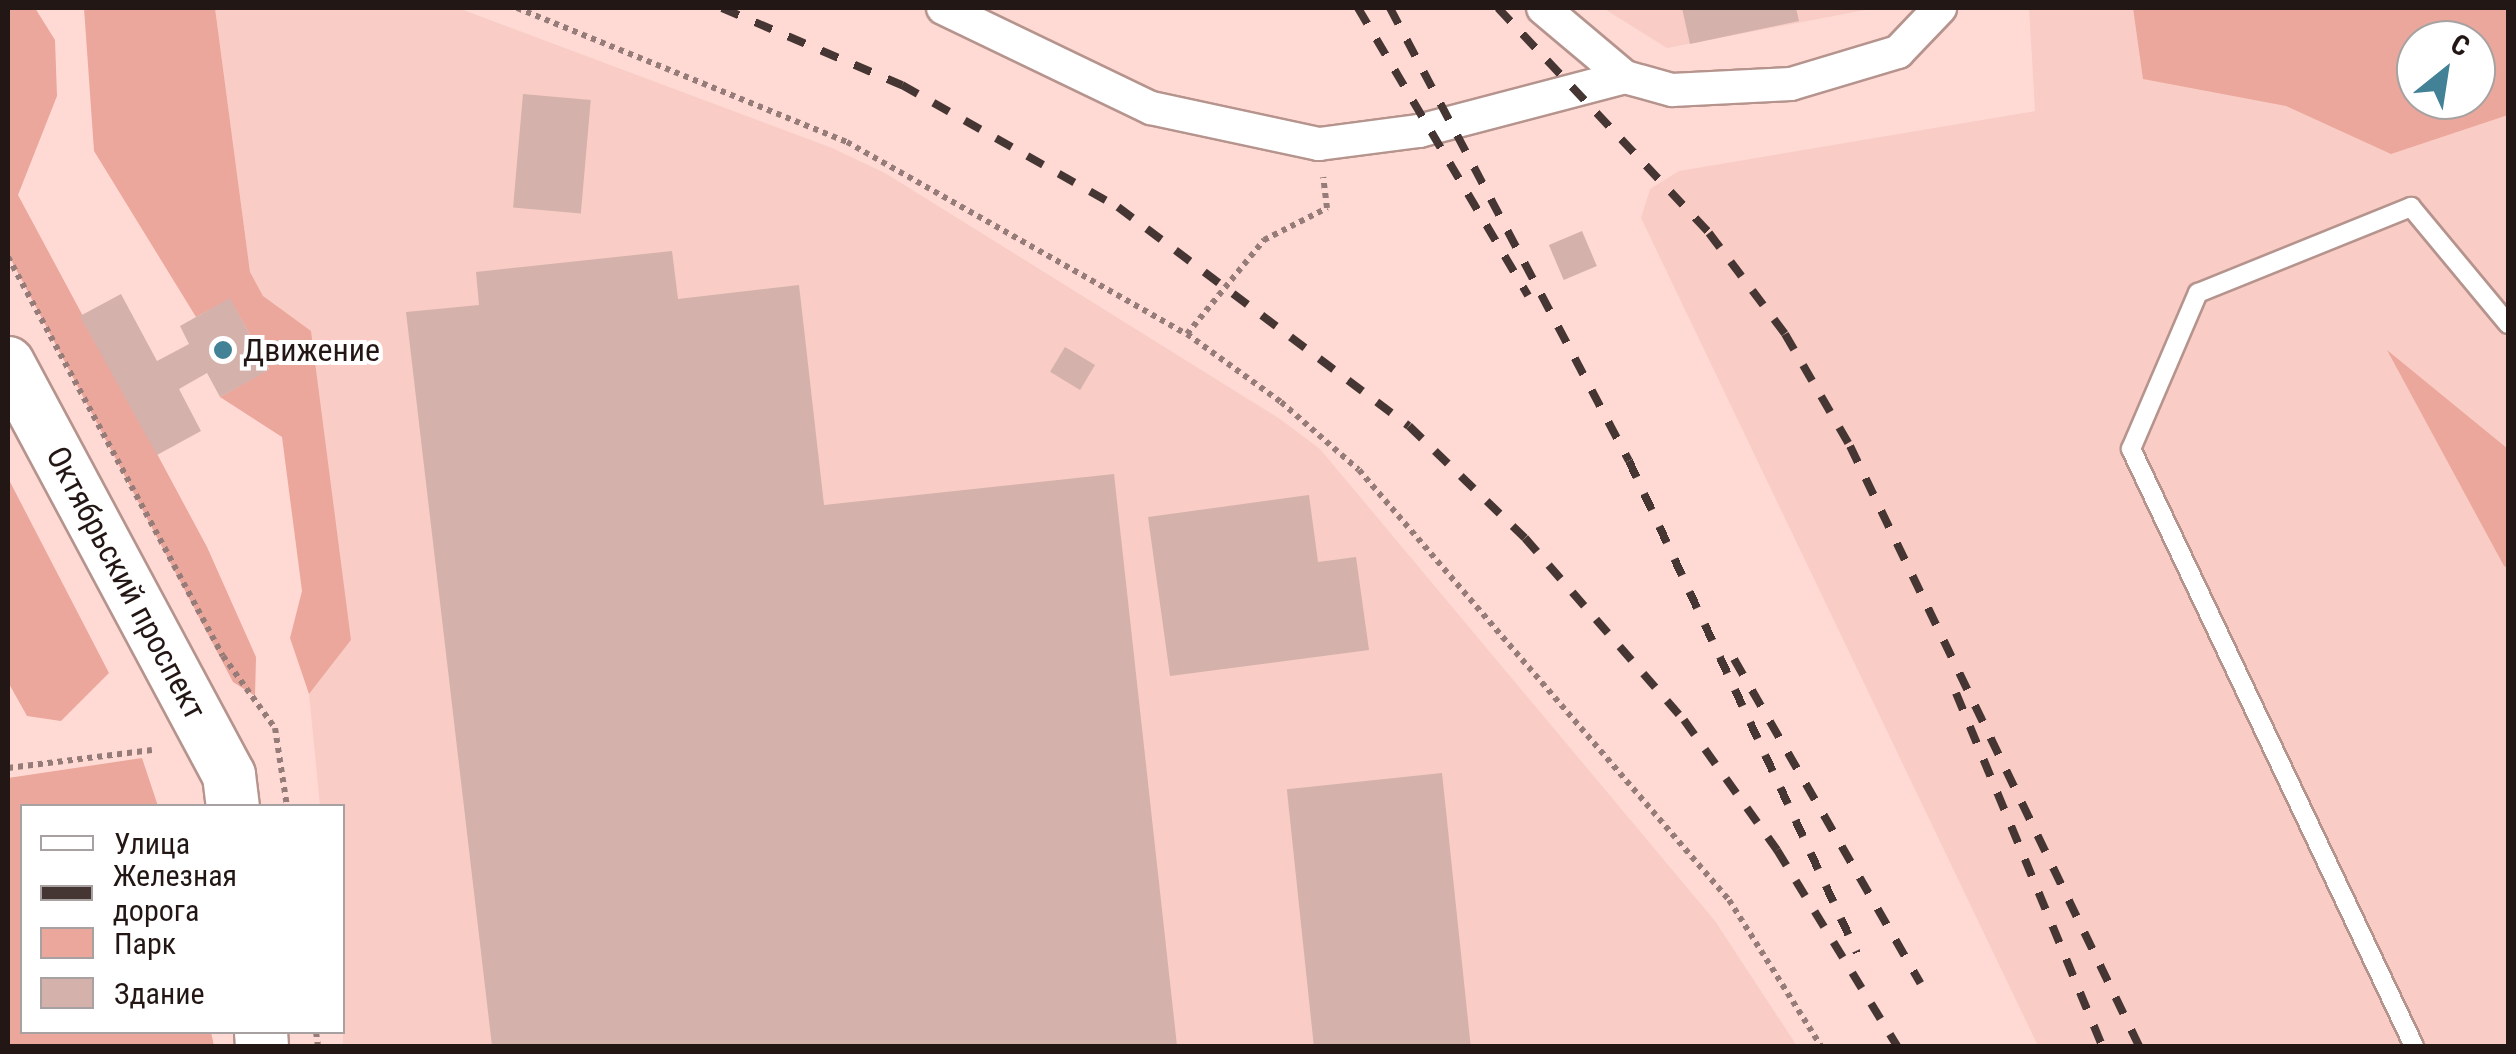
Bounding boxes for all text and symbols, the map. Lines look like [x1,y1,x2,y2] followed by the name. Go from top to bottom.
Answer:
[2396,20,2496,120] north arrow
[2445,27,2475,64] text: С
[243,331,380,369] place label: Движение
[212,339,234,361] marker: Движение
[38,440,214,726] street label: Октябрьский проспект
[20,804,345,1034] legend
[114,826,190,861] text: Улица
[113,858,237,928] text: Железная дорога
[114,926,176,961] text: Парк
[114,976,205,1011] text: Здание

